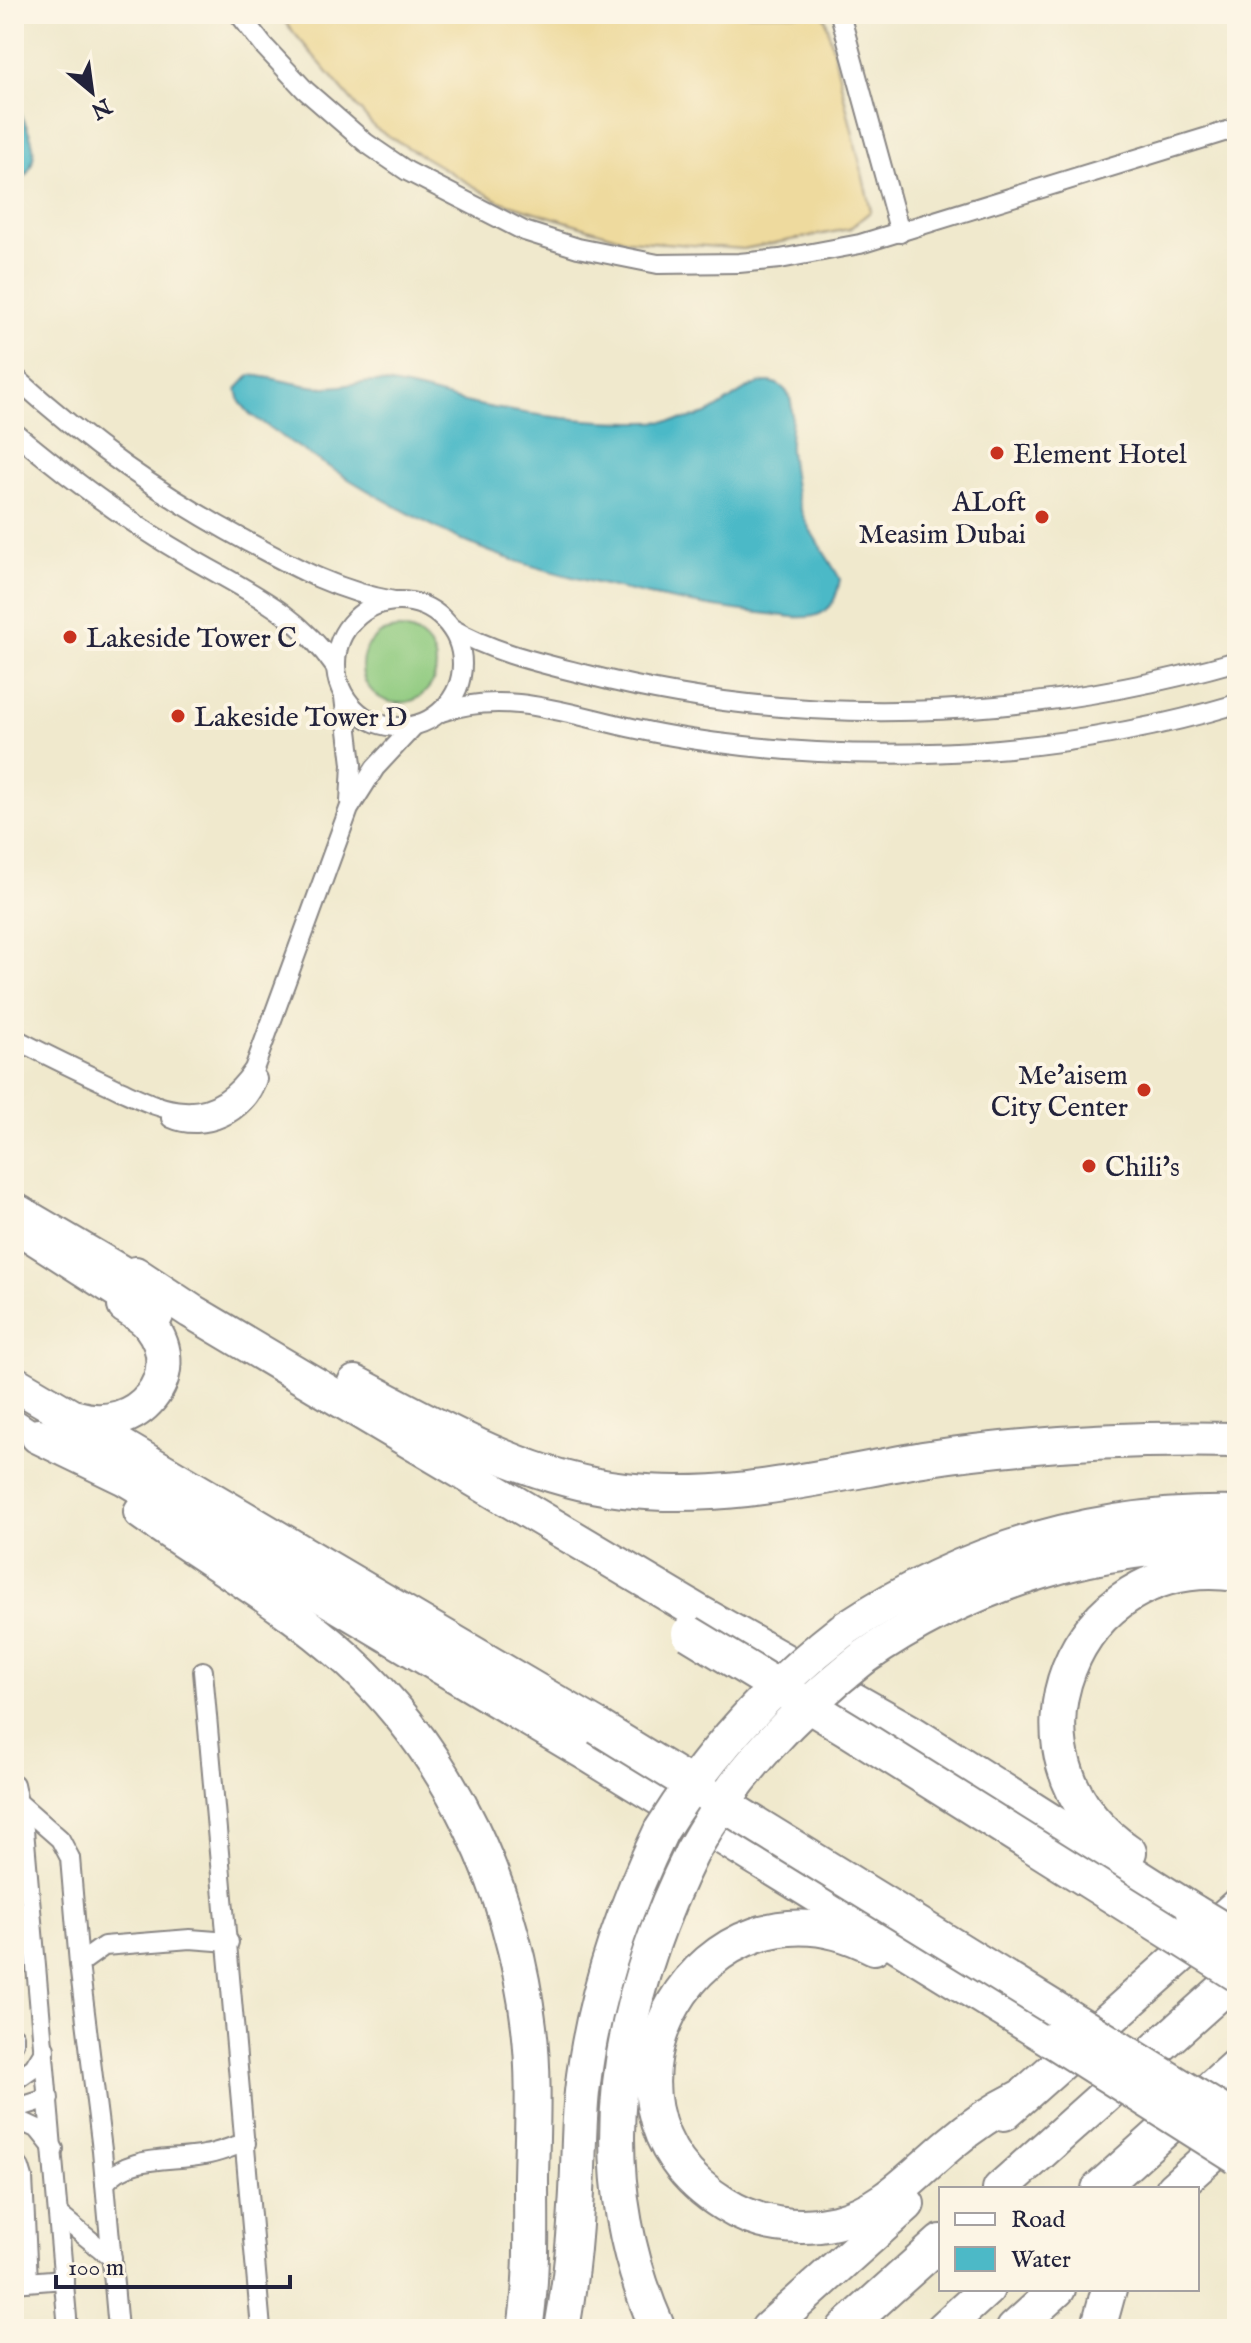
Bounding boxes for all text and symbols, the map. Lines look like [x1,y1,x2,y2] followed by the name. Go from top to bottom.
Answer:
[52,52,132,132] north arrow
[86,90,117,125] text: N
[1013,438,1187,473] place label: Element Hotel
[988,444,1006,462] marker: Element Hotel
[858,486,1026,553] place label: ALoft Measim Dubai
[1033,508,1051,526] marker: ALoft Measim Dubai
[86,622,297,657] place label: Lakeside Tower C
[61,628,79,646] marker: Lakeside Tower C
[194,701,407,736] place label: Lakeside Tower D
[169,707,187,725] marker: Lakeside Tower D
[991,1059,1128,1126] place label: Me'aisem City Center
[1135,1081,1153,1099] marker: Me'aisem City Center
[1105,1151,1180,1186] place label: Chili's
[1080,1157,1098,1175] marker: Chili's
[939,2187,1199,2291] legend
[1011,2205,1065,2236] text: Road
[56,2239,290,2289] scale bar
[1011,2245,1071,2276] text: Water
[68,2253,124,2284] text: 100 m

